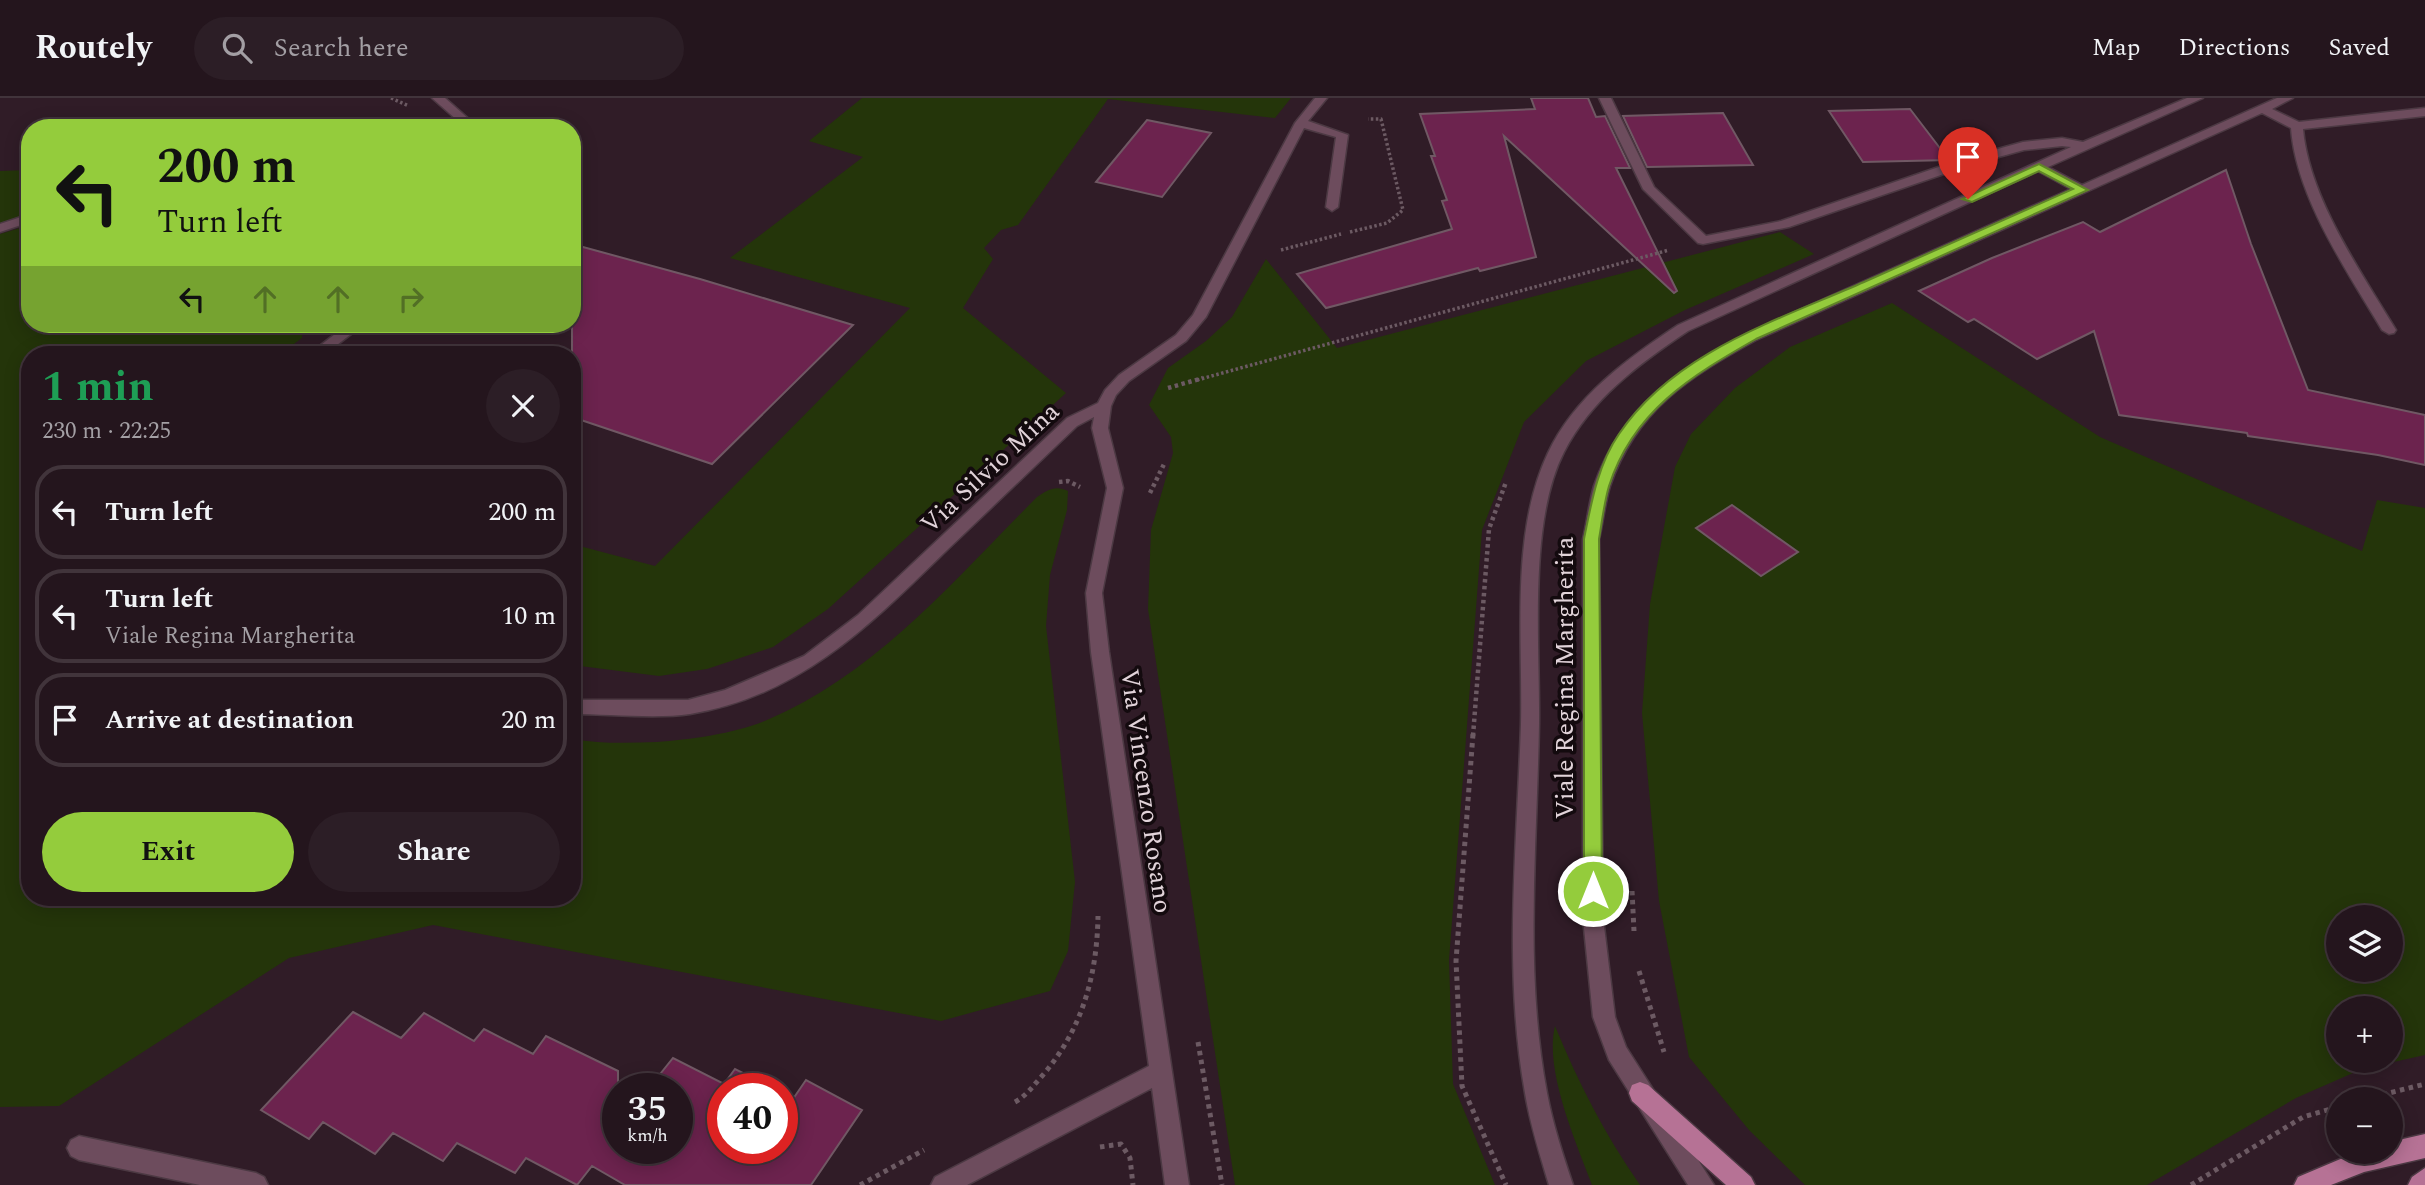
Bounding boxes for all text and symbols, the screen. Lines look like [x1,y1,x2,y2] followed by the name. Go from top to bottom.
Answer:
[194,17,684,80] search box
[35,23,152,73] text: Routely
[274,28,409,68] text: Search here
[218,29,256,67] icon: search
[2092,30,2140,66] text: Map
[2178,30,2290,66] text: Directions
[2328,30,2390,66] text: Saved
[1938,127,1998,199] pin
[157,130,296,205] text: 200 m
[1949,138,1987,176] icon: arrive
[42,147,133,238] icon: left
[157,198,283,247] text: Turn left
[173,280,211,318] icon: left
[246,280,284,318] icon: ahead
[319,280,357,318] icon: ahead
[392,280,430,318] icon: right
[42,356,154,419] text: 1 min
[486,369,560,443] button: close
[911,392,1069,543] street label: Via Silvio Mina
[42,414,171,449] text: 230 m · 22:25
[105,492,213,532] text: Turn left
[488,492,556,532] text: 200 m
[46,493,84,531] icon: left
[1545,536,1585,820] street label: Viale Regina Margherita
[105,579,213,619] text: Turn left
[501,596,556,636] text: 10 m
[46,597,84,635] icon: left
[105,619,355,654] text: Viale Regina Margherita
[1109,666,1183,916] street label: Via Vincenzo Rosano
[105,700,354,740] text: Arrive at destination
[501,700,556,740] text: 20 m
[46,701,84,739] icon: arrive
[42,812,294,892] button: Exit
[308,812,560,892] button: Share
[1556,854,1630,928] position arrow
[2326,905,2403,1164] map controls
[2326,905,2403,982] button: layers
[2326,996,2403,1073] button: +
[707,1073,798,1164] speed limit sign: 40
[628,1083,667,1136] text: 35
[2326,1087,2403,1164] button: −
[627,1122,668,1149] text: km/h

